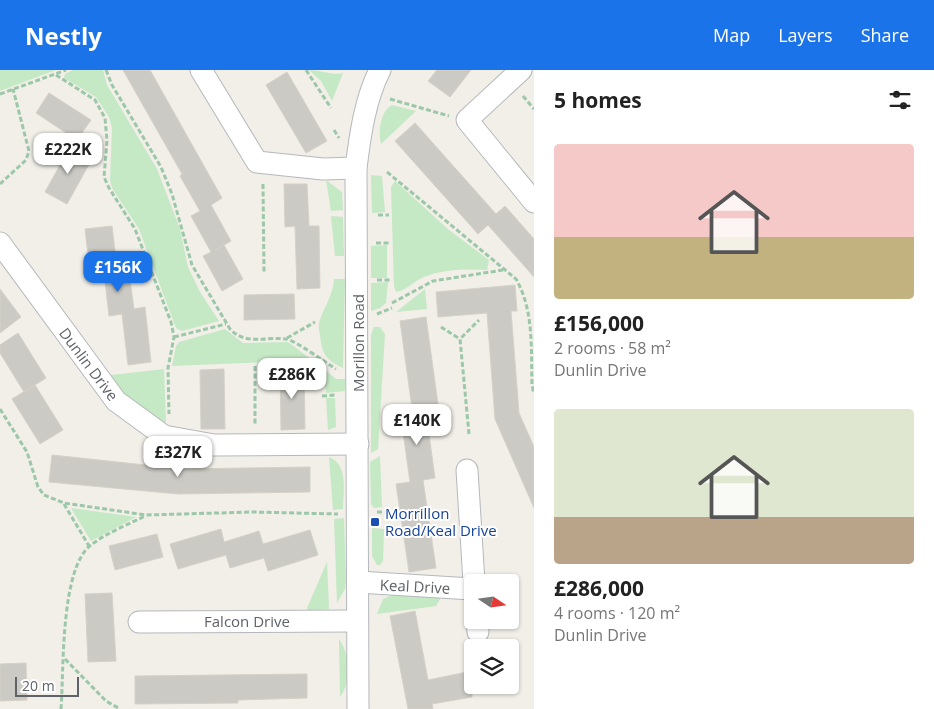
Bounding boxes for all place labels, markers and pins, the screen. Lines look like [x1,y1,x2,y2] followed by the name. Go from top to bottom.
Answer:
[33,132,103,175] pin: £222K
[83,250,153,293] pin: £156K
[257,358,327,400] pin: £286K
[382,404,452,446] pin: £140K
[143,436,213,478] pin: £327K
[385,503,497,540] place label: Morrillon Road/Keal Drive
[369,516,381,528] marker: Morrillon Road/Keal Drive

